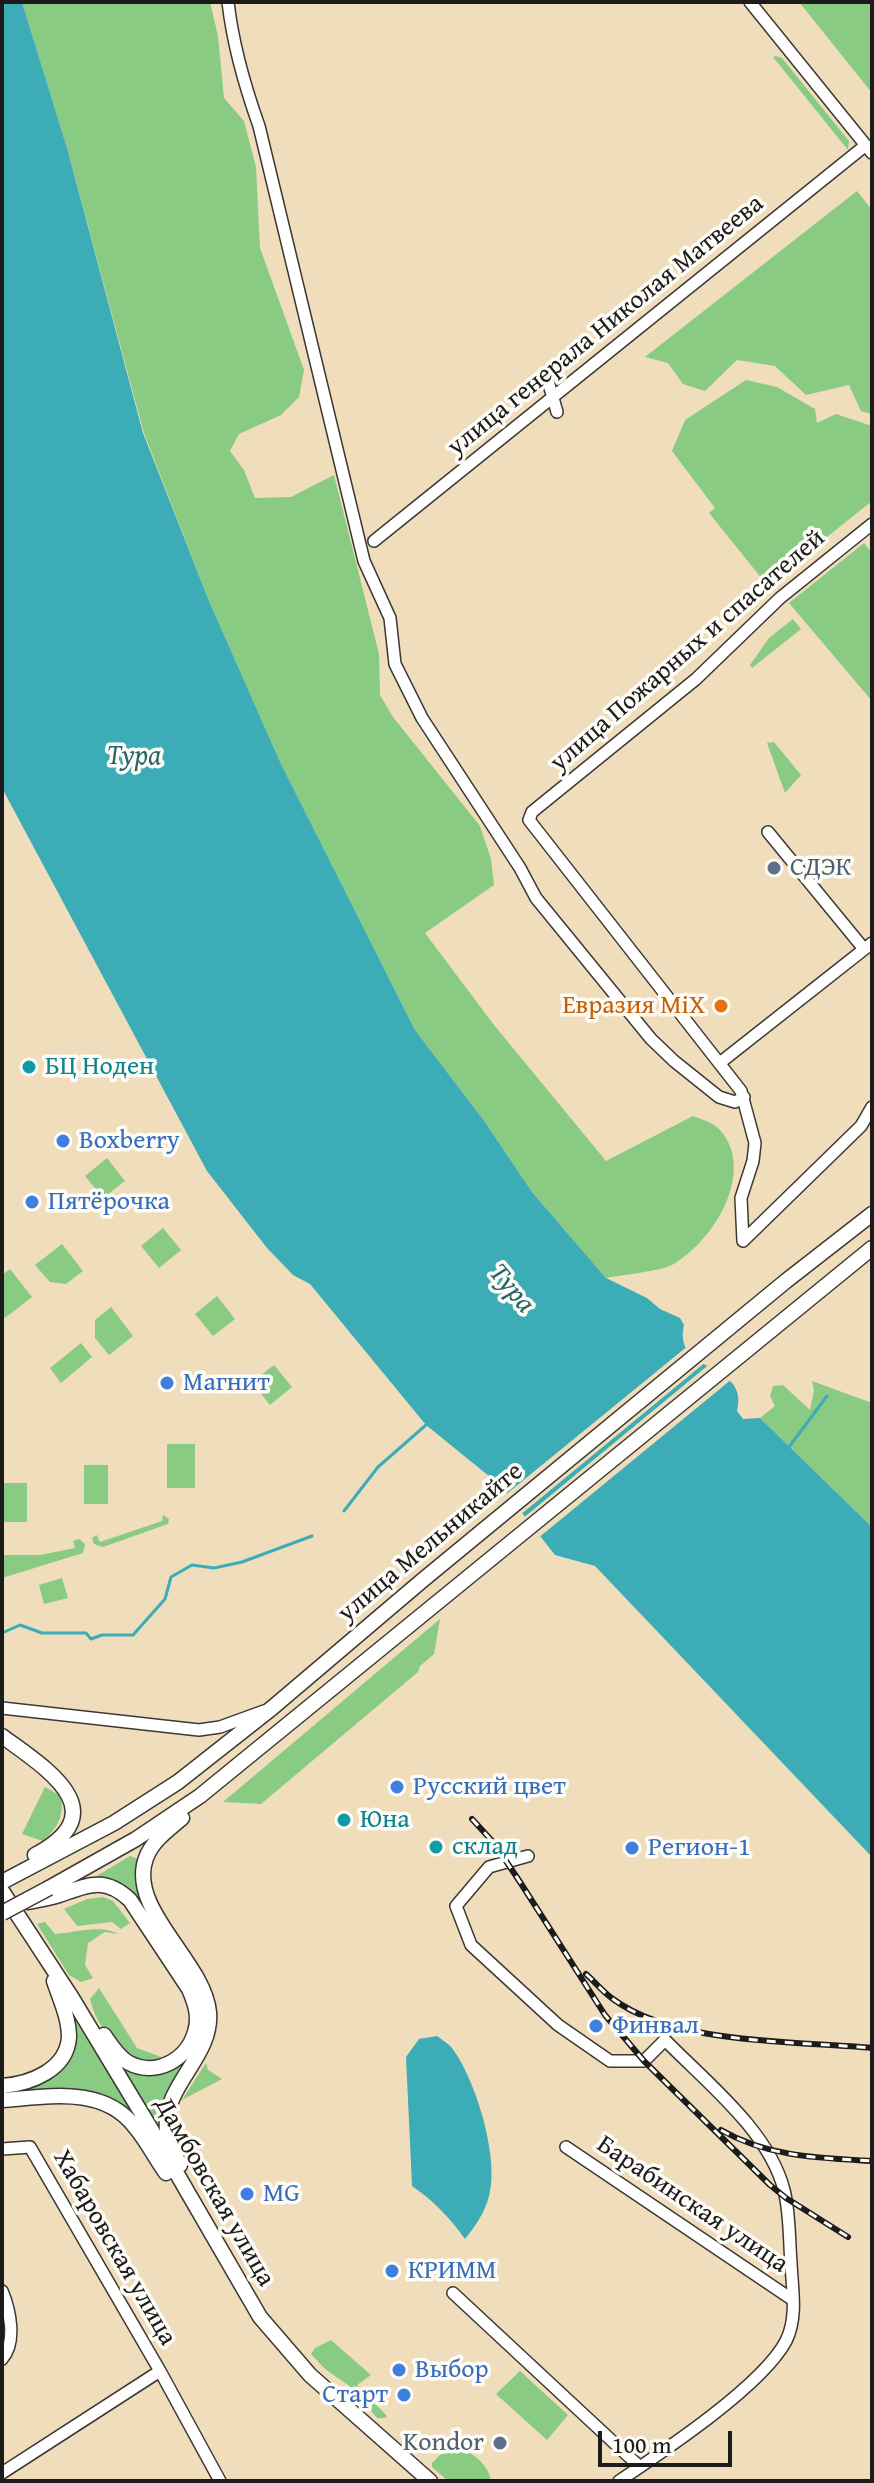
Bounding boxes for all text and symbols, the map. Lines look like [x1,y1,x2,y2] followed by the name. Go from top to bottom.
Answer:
[442,189,770,463] street label: улица генерала Николая Матвеева
[544,523,832,779] street label: улица Пожарных и спасателей
[107,740,161,774] water label: Тура
[790,852,852,884] place label: СДЭК
[765,859,783,877] marker: СДЭК
[562,990,705,1022] place label: Евразия MiX
[712,997,730,1015] marker: Евразия MiX
[45,1051,154,1083] place label: БЦ Ноден
[20,1058,38,1076] marker: БЦ Ноден
[79,1125,180,1157] place label: Boxberry
[54,1132,72,1150] marker: Boxberry
[48,1186,170,1218] place label: Пятёрочка
[23,1193,41,1211] marker: Пятёрочка
[481,1258,541,1320] water label: Тура
[183,1367,270,1399] place label: Магнит
[158,1374,176,1392] marker: Магнит
[332,1457,530,1629] street label: улица Мельникайте
[413,1771,566,1803] place label: Русский цвет
[388,1778,406,1796] marker: Русский цвет
[360,1804,410,1836] place label: Юна
[335,1811,353,1829] marker: Юна
[452,1831,518,1863] place label: склад
[648,1832,750,1864] place label: Регион-1
[427,1838,445,1856] marker: склад
[623,1839,641,1857] marker: Регион-1
[612,2010,699,2042] place label: Финвал
[587,2017,605,2035] marker: Финвал
[147,2092,281,2292] street label: Дамбовская улица
[590,2129,794,2281] street label: Барабинская улица
[45,2145,183,2351] street label: Хабаровская улица
[263,2178,300,2210] place label: MG
[238,2185,256,2203] marker: MG
[408,2255,496,2287] place label: КРИММ
[383,2262,401,2280] marker: КРИММ
[415,2354,489,2386] place label: Выбор
[390,2361,408,2379] marker: Выбор
[322,2379,388,2411] place label: Старт
[395,2386,413,2404] marker: Старт
[602,2415,736,2465] scale bar
[403,2427,484,2459] place label: Kondor
[612,2427,672,2462] text: 100 m
[491,2434,509,2452] marker: Kondor

